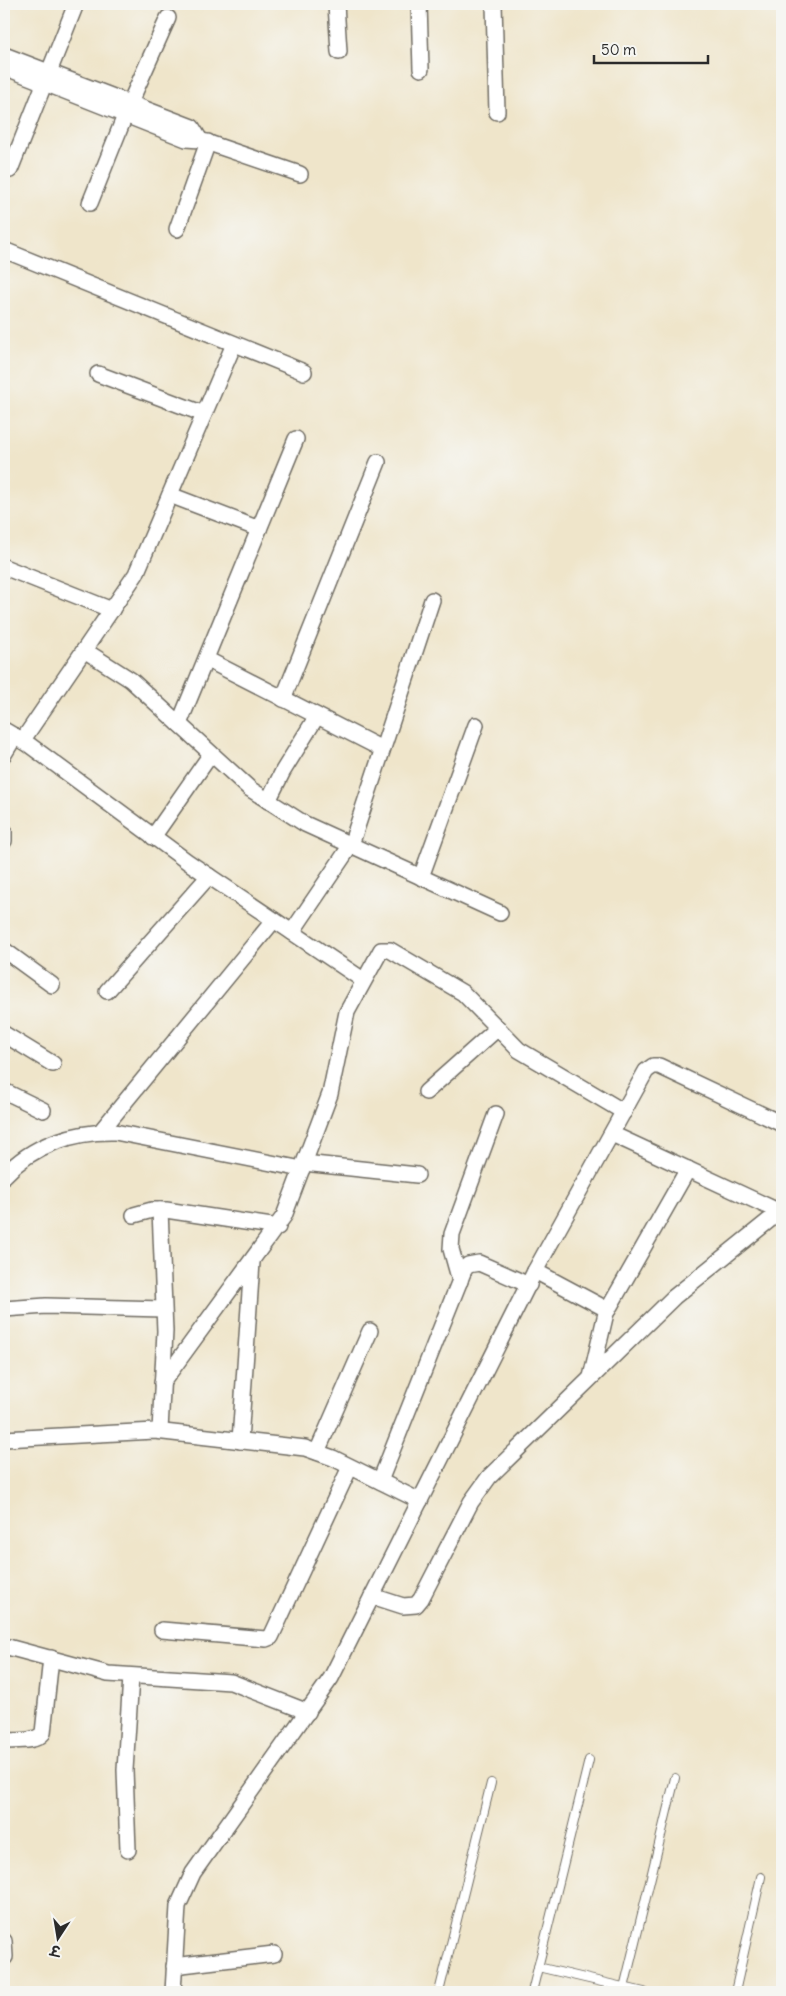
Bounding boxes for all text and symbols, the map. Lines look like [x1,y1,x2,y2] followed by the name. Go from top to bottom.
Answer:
[594,32,707,64] scale bar
[601,40,636,59] text: 50 m
[32,1914,82,1964] north arrow
[47,1941,64,1961] text: उ

